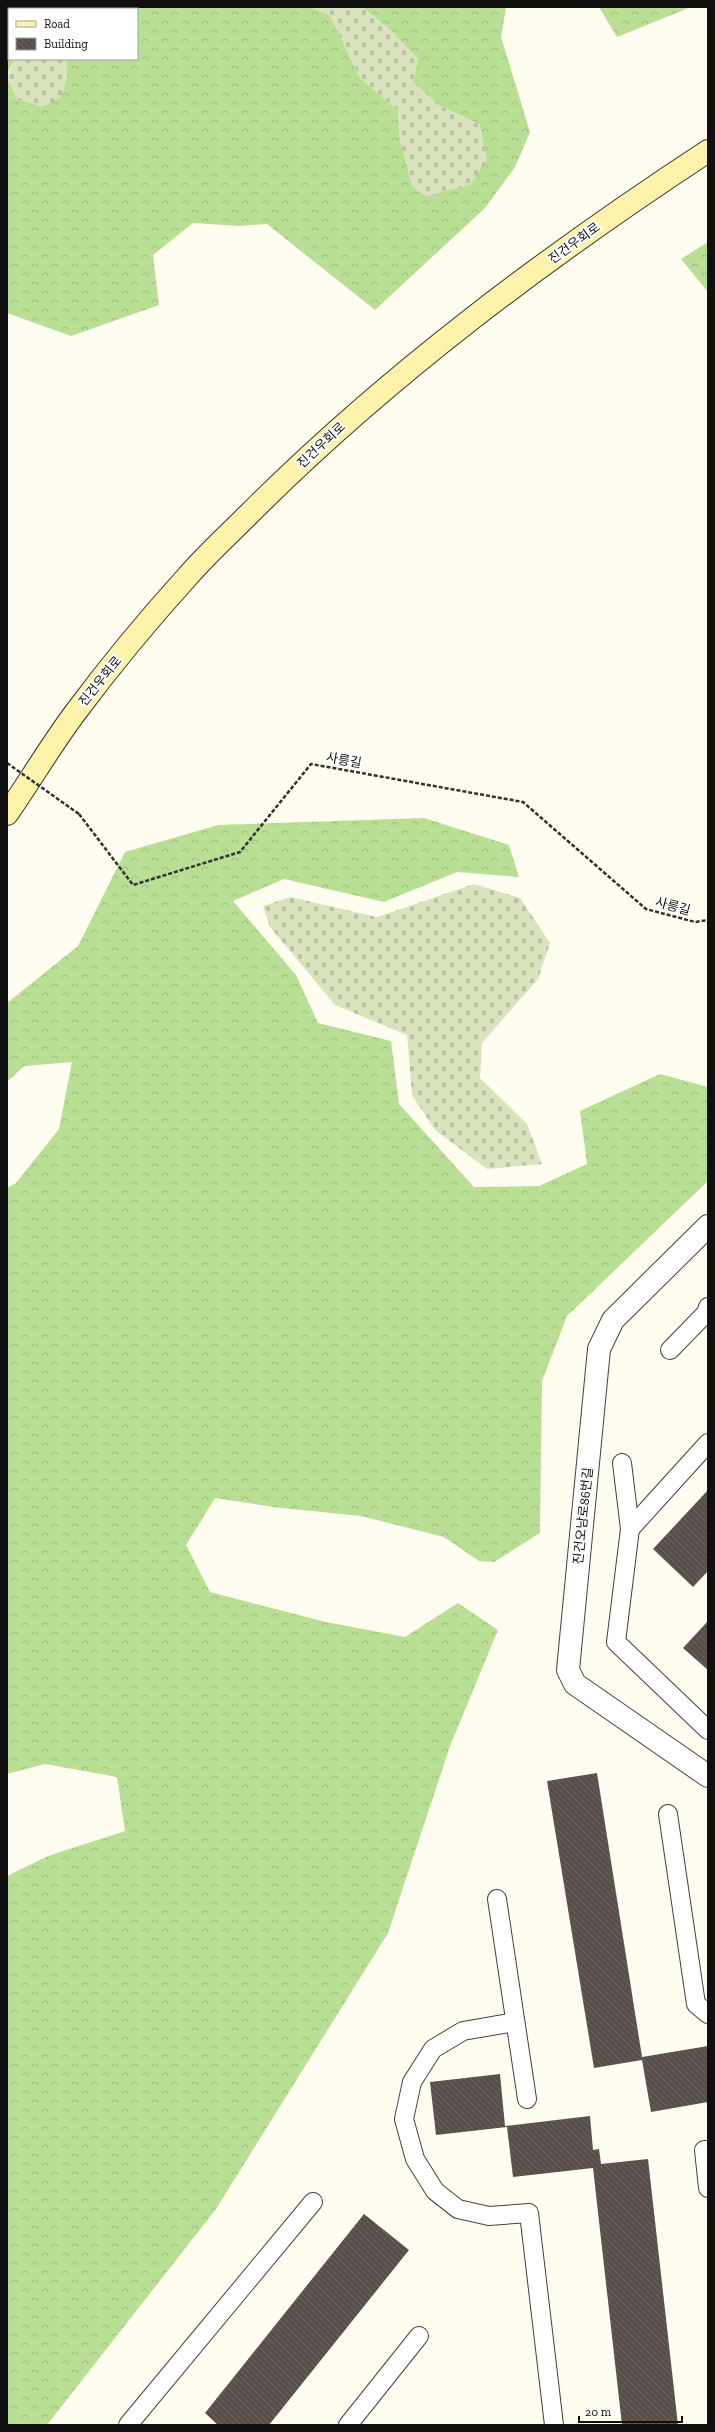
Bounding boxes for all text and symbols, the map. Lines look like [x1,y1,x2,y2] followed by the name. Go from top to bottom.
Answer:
[8,8,138,60] legend
[44,17,70,31] text: Road
[44,37,88,51] text: Building
[545,219,603,267] street label: 진건우회로
[294,419,348,471] street label: 진건우회로
[75,653,125,709] street label: 진건우회로
[325,749,363,771] street label: 사릉길
[654,894,692,918] street label: 사릉길
[570,1467,596,1565] street label: 진건오남로86번길
[579,2398,682,2424] scale bar
[585,2405,612,2419] text: 20 m

